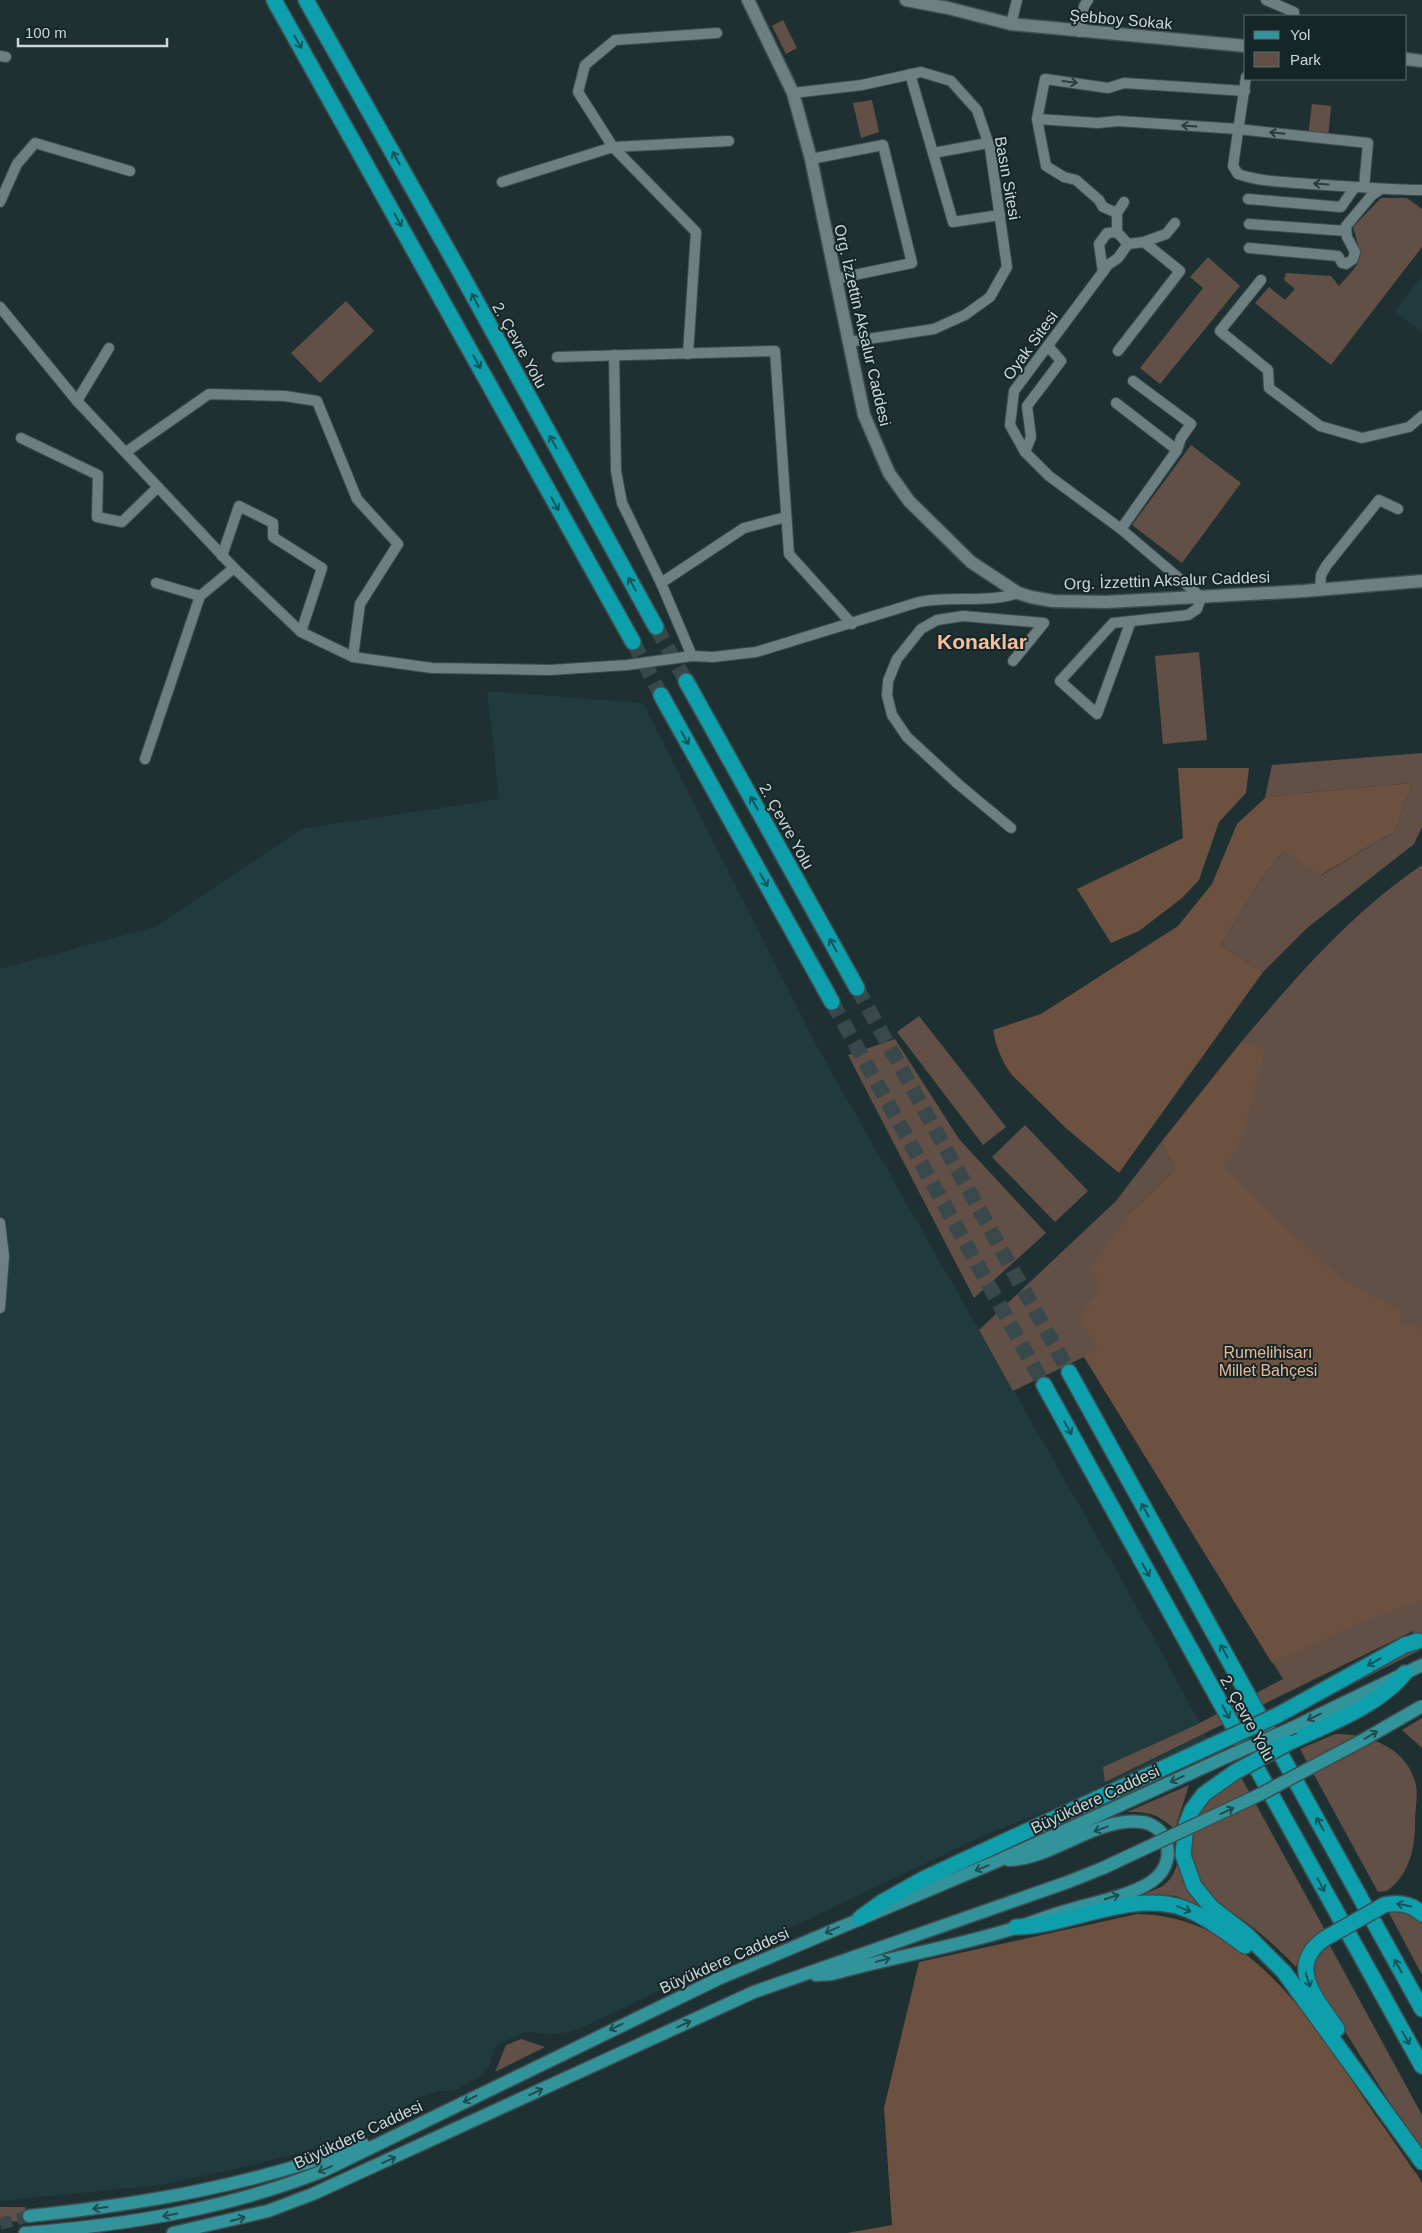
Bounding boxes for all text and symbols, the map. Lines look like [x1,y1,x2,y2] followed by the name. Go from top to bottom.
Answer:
[1069,7,1174,33] street label: Şebboy Sokak
[18,15,166,47] scale bar
[1244,15,1407,80] legend
[25,24,67,41] text: 100 m
[1290,26,1310,43] text: Yol
[294,35,304,49] one-way arrow
[1290,51,1321,68] text: Park
[1062,78,1078,88] one-way arrow
[1182,121,1198,130] one-way arrow
[1269,128,1285,138] one-way arrow
[992,135,1023,221] street label: Basın Sitesi
[390,151,400,166] one-way arrow
[1313,180,1329,189] one-way arrow
[394,212,403,227] one-way arrow
[831,222,895,428] street label: Org. İzzettin Aksalur Caddesi
[470,293,479,308] one-way arrow
[489,299,550,391] street label: 2. Çevre Yolu
[1000,308,1061,383] street label: Oyak Sitesi
[473,354,482,369] one-way arrow
[548,435,558,450] one-way arrow
[550,497,560,512] one-way arrow
[1064,567,1270,593] street label: Org. İzzettin Aksalur Caddesi
[627,578,637,592] one-way arrow
[937,630,1027,653] district label: Konaklar
[680,730,690,745] one-way arrow
[756,780,817,872] street label: 2. Çevre Yolu
[749,796,759,811] one-way arrow
[759,872,769,887] one-way arrow
[828,938,838,953] one-way arrow
[1219,1344,1317,1379] park label: Rumelihisarı Millet Bahçesi
[1063,1420,1073,1435] one-way arrow
[1140,1502,1150,1517] one-way arrow
[1142,1563,1152,1577] one-way arrow
[1219,1644,1229,1659] one-way arrow
[1366,1657,1381,1667] one-way arrow
[1217,1672,1278,1764] street label: 2. Çevre Yolu
[1221,1704,1231,1719] one-way arrow
[1307,1713,1322,1723] one-way arrow
[1364,1730,1378,1740] one-way arrow
[1028,1762,1162,1837] street label: Büyükdere Caddesi
[1170,1775,1185,1784] one-way arrow
[1219,1806,1234,1815] one-way arrow
[1315,1817,1325,1832] one-way arrow
[1094,1825,1110,1834] one-way arrow
[974,1864,989,1873] one-way arrow
[1317,1877,1327,1891] one-way arrow
[1104,1892,1120,1901] one-way arrow
[1397,1900,1413,1909] one-way arrow
[1176,1905,1191,1914] one-way arrow
[657,1924,791,1997] street label: Büyükdere Caddesi
[825,1926,840,1936] one-way arrow
[874,1955,890,1965] one-way arrow
[1393,1960,1403,1974] one-way arrow
[1304,1972,1314,1988] one-way arrow
[676,2018,691,2028] one-way arrow
[609,2023,624,2033] one-way arrow
[1401,2030,1411,2045] one-way arrow
[528,2087,543,2096] one-way arrow
[463,2094,478,2104] one-way arrow
[291,2097,425,2172] street label: Büyükdere Caddesi
[381,2155,396,2165] one-way arrow
[318,2165,333,2175] one-way arrow
[92,2203,108,2213] one-way arrow
[162,2211,178,2220] one-way arrow
[229,2214,245,2223] one-way arrow

